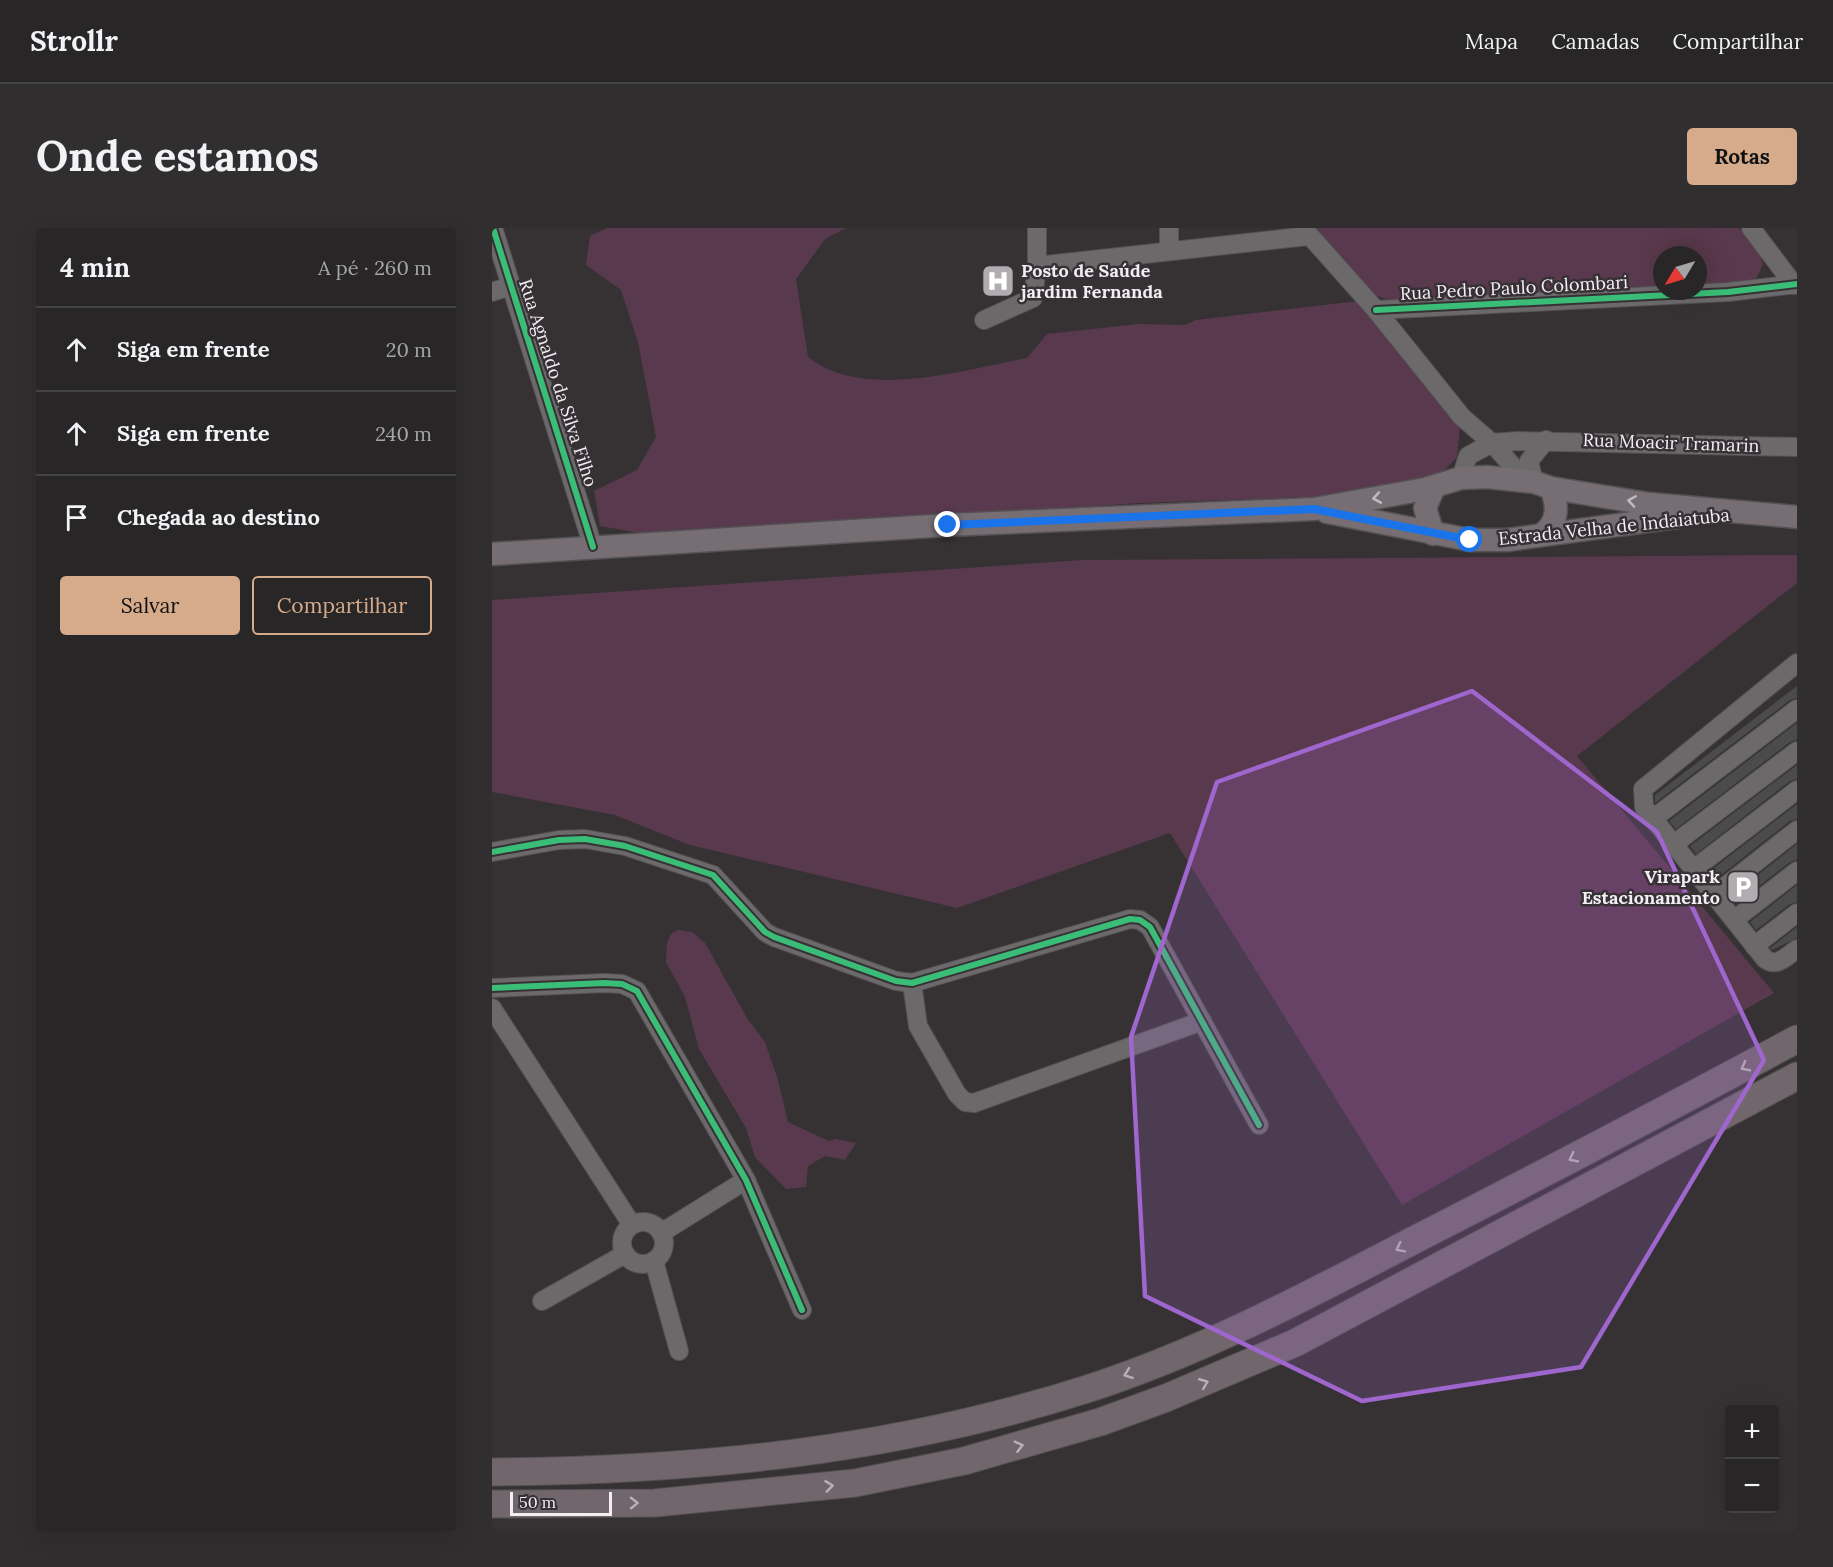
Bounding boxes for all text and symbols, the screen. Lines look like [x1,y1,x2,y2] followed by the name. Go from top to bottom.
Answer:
[30,23,118,59] text: Strollr
[1465,28,1518,55] text: Mapa
[1551,28,1639,55] text: Camadas
[1672,28,1803,55] text: Compartilhar
[1687,128,1797,185] button: Rotas
[36,129,319,183] text: Onde estamos
[1653,246,1707,300] north arrow
[60,251,130,284] text: 4 min
[318,255,432,280] text: A pé · 260 m
[1019,259,1163,303] place label: Posto de Saúde jardim Fernanda
[980,263,1016,299] hospital icon: Posto de Saúde jardim Fernanda
[1399,270,1629,305] street label: Rua Pedro Paulo Colombari
[514,276,603,490] street label: Rua Agnaldo da Silva Filho
[60,333,93,366] icon: ahead
[117,335,270,363] text: Siga em frente
[386,337,432,362] text: 20 m
[60,417,93,450] icon: ahead
[117,419,270,447] text: Siga em frente
[375,421,432,446] text: 240 m
[1582,428,1760,457] street label: Rua Moacir Tramarin
[1372,491,1382,504] one-way arrow
[1627,495,1637,508] one-way arrow
[60,501,93,534] icon: arrive
[117,503,320,531] text: Chegada ao destino
[1497,503,1731,550] street label: Estrada Velha de Indaiatuba
[934,511,960,537] route end
[1456,526,1482,552] route start
[60,576,240,635] button: Salvar
[252,576,432,635] button: Compartilhar
[1582,865,1720,909] place label: Virapark Estacionamento
[1725,869,1761,905] parking icon: Virapark Estacionamento
[1741,1060,1752,1071] one-way arrow
[1569,1151,1580,1163] one-way arrow
[1396,1241,1406,1252] one-way arrow
[1123,1367,1134,1380] one-way arrow
[1197,1378,1208,1390] one-way arrow
[1725,1405,1779,1513] map controls
[1725,1405,1779,1459] button: +
[1014,1441,1024,1454] one-way arrow
[1725,1459,1779,1513] button: −
[824,1480,833,1493] one-way arrow
[510,1489,612,1516] scale bar
[519,1492,556,1512] text: 50 m
[630,1497,639,1509] one-way arrow

